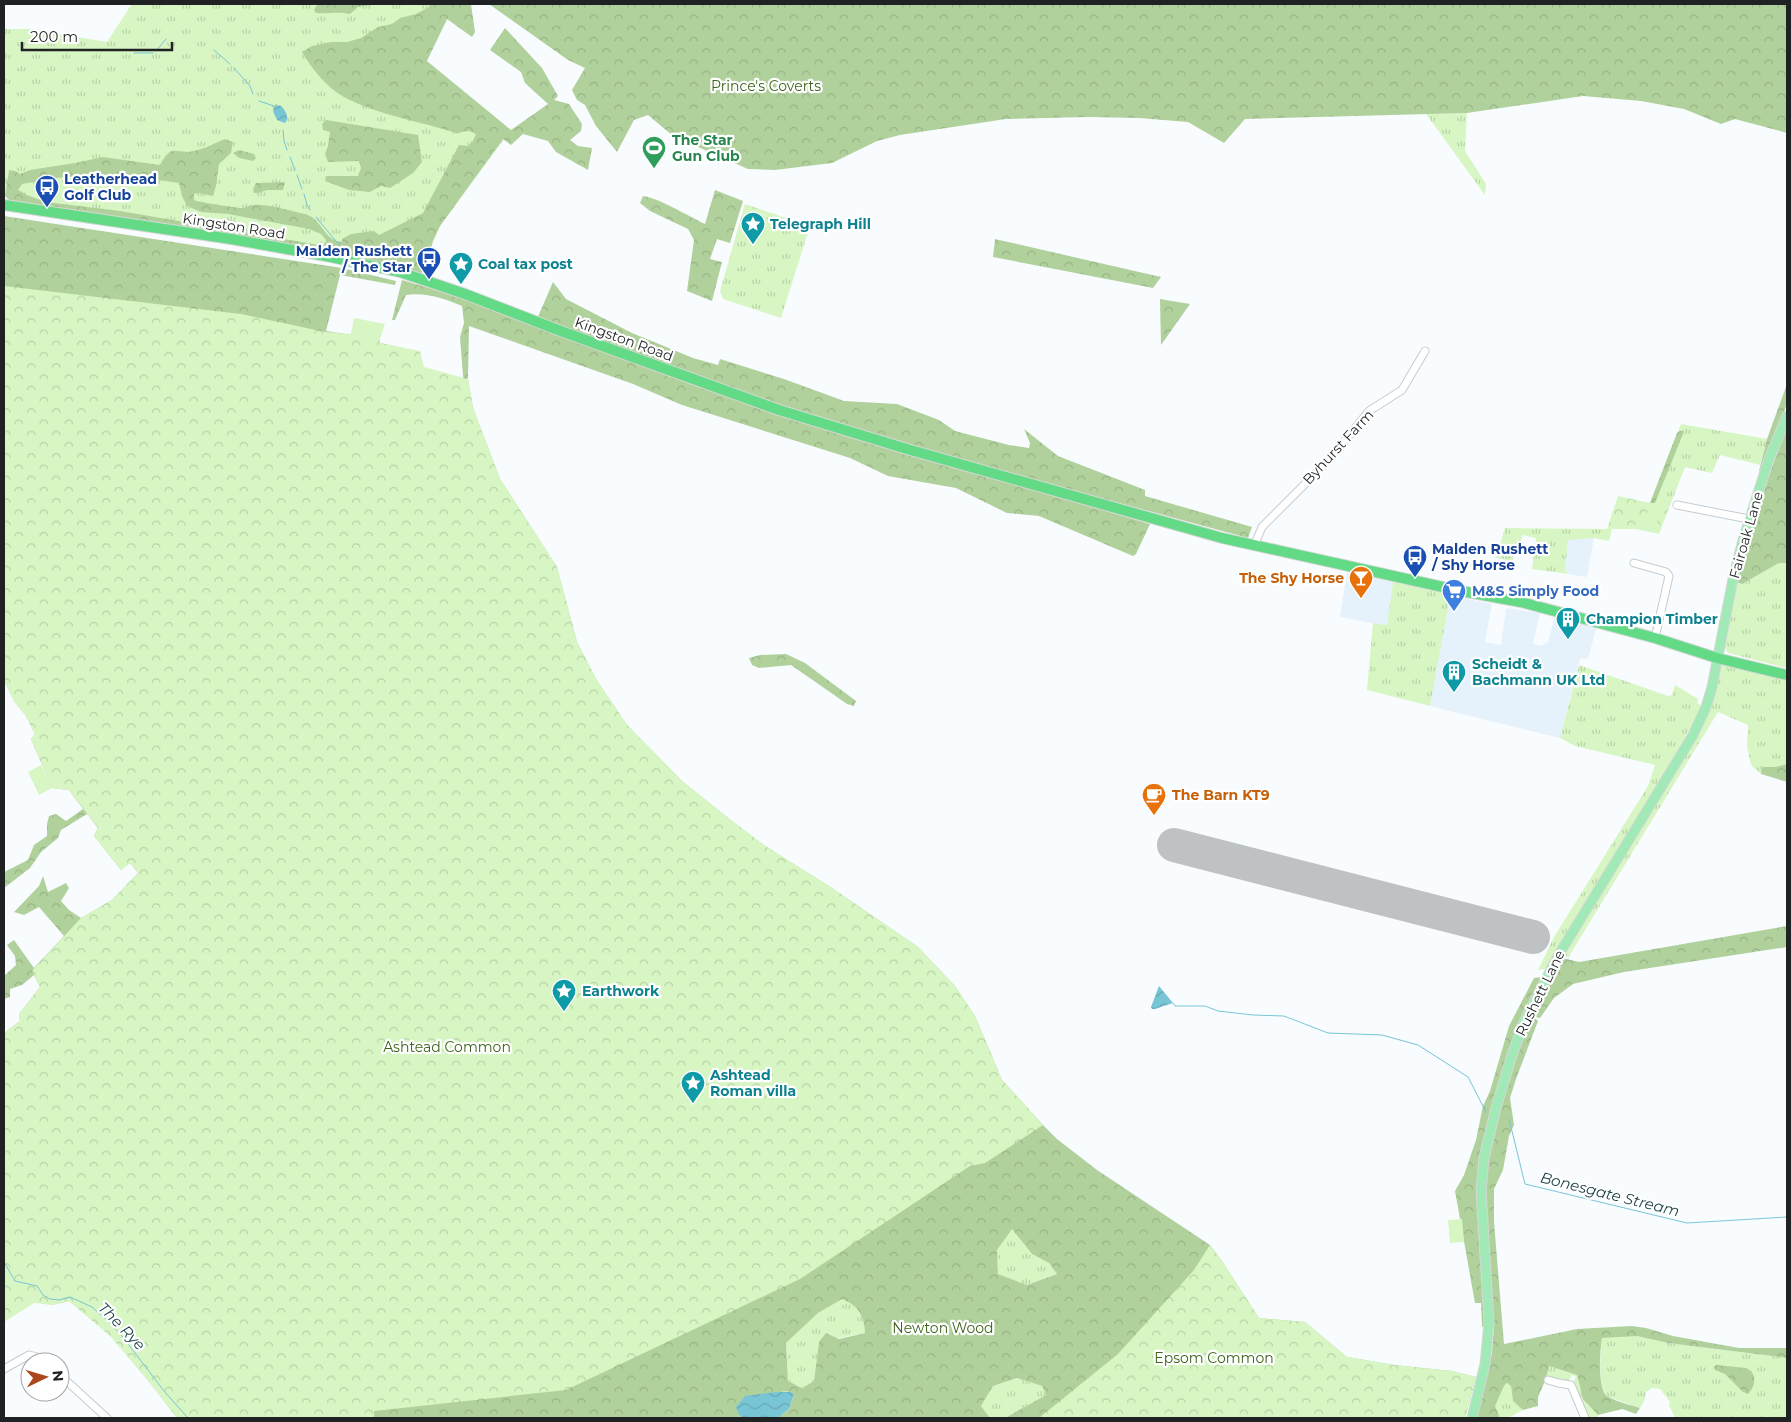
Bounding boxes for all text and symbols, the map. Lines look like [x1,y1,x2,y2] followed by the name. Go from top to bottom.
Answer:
[22,20,172,52] scale bar
[30,27,78,46] text: 200 m
[711,77,821,95] park label: Prince's Coverts
[672,131,740,165] place label: The Star Gun Club
[641,135,667,169] sports icon: The Star Gun Club
[64,170,157,204] place label: Leatherhead Golf Club
[34,174,60,208] bus stop icon: Leatherhead Golf Club
[181,209,287,243] street label: Kingston Road
[740,211,766,245] place icon: Telegraph Hill
[770,215,871,233] place label: Telegraph Hill
[296,242,412,276] place label: Malden Rushett / The Star
[416,246,442,280] bus stop icon: Malden Rushett / The Star
[448,251,474,285] place icon: Coal tax post
[478,255,573,273] place label: Coal tax post
[572,313,676,365] street label: Kingston Road
[1299,406,1377,488] street label: Byhurst Farm
[1725,490,1767,580] street label: Fairoak Lane
[1431,540,1548,574] place label: Malden Rushett / Shy Horse
[1402,544,1428,578] bus stop icon: Malden Rushett / Shy Horse
[1348,565,1374,599] bar icon: The Shy Horse
[1239,569,1344,587] place label: The Shy Horse
[1441,578,1467,612] supermarket icon: M&S Simply Food
[1472,582,1599,600] place label: M&S Simply Food
[1555,606,1581,640] building icon: Champion Timber
[1586,610,1718,628] place label: Champion Timber
[1472,655,1605,689] place label: Scheidt & Bachmann UK Ltd
[1441,659,1467,693] building icon: Scheidt & Bachmann UK Ltd
[1141,782,1167,816] cafe icon: The Barn KT9
[1172,786,1270,804] place label: The Barn KT9
[1511,947,1569,1039] street label: Rushett Lane
[551,978,577,1012] place icon: Earthwork
[582,982,660,1000] place label: Earthwork
[383,1038,511,1056] park label: Ashtead Common
[709,1066,796,1100] place label: Ashtead Roman villa
[680,1070,706,1104] place icon: Ashtead Roman villa
[1538,1168,1682,1220] water label: Bonesgate Stream
[94,1298,150,1354] water label: The Rye
[892,1319,994,1337] park label: Newton Wood
[1154,1349,1274,1367] park label: Epsom Common
[20,1352,70,1402] north arrow
[48,1369,67,1382] text: N

